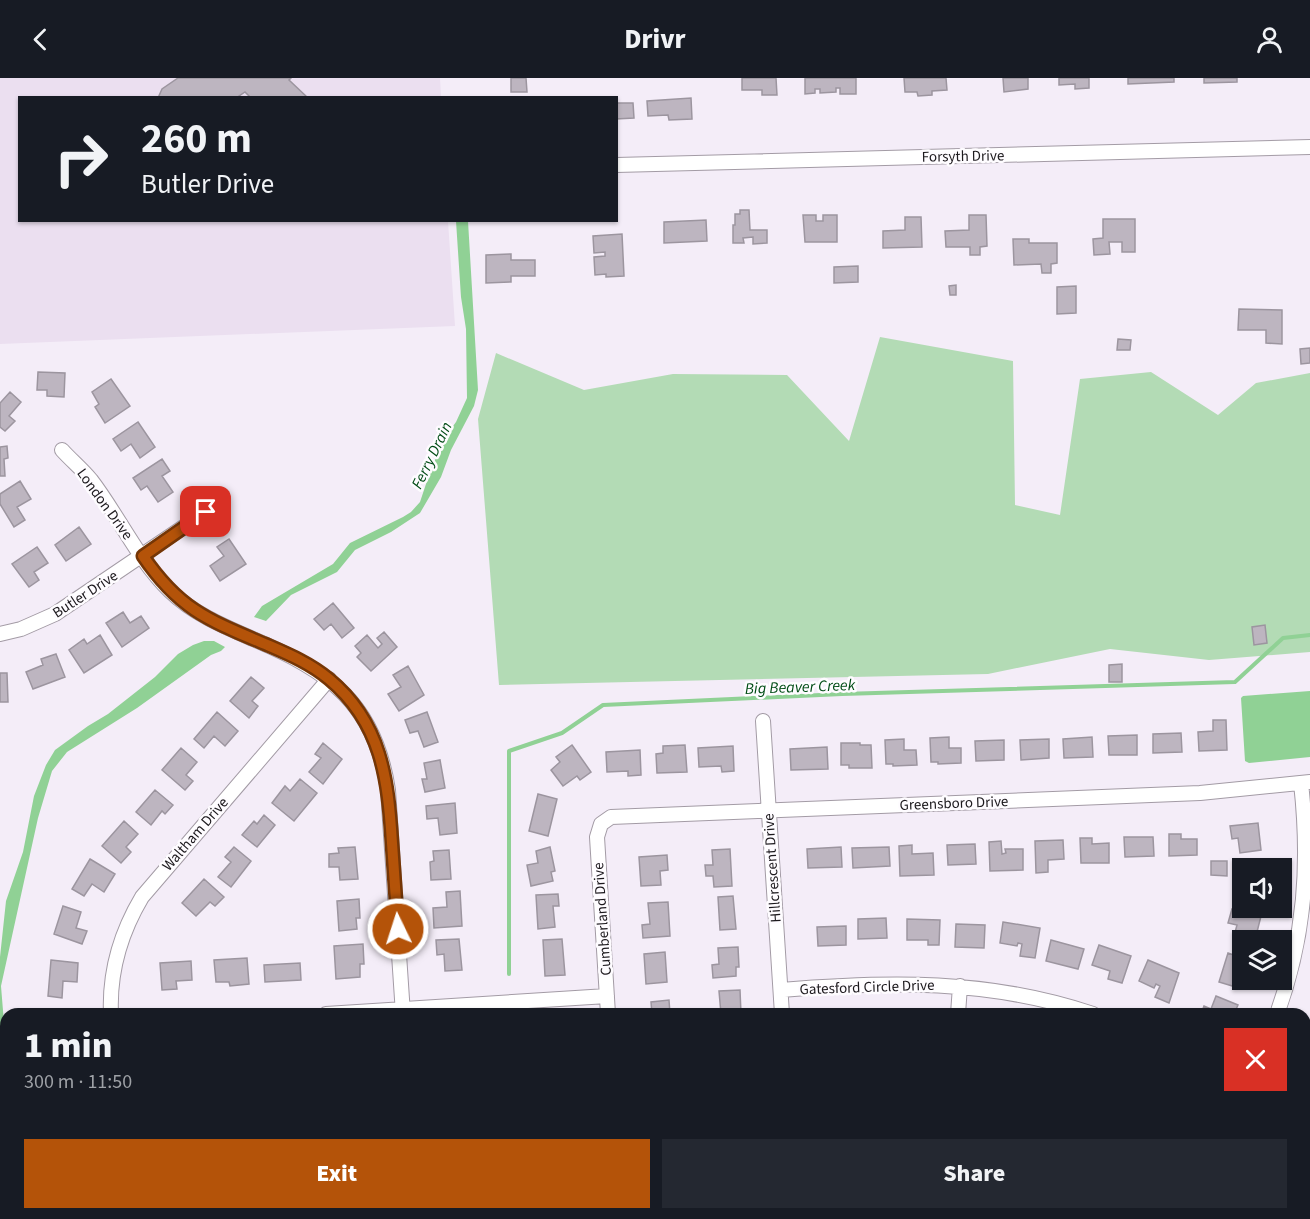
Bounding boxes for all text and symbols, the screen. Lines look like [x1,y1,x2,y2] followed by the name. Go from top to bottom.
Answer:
[624,20,686,59] text: Drivr
[24,23,57,56] icon: back
[1253,23,1286,56] icon: person
[141,109,252,169] text: 260 m
[42,120,120,198] icon: right
[922,145,1004,168] street label: Forsyth Drive
[141,165,274,204] text: Butler Drive
[406,418,458,493] water label: Ferry Drain
[72,464,138,544] street label: London Drive
[180,486,231,537] pin
[189,495,222,528] icon: arrive
[49,565,122,623] street label: Butler Drive
[744,674,856,700] water label: Big Beaver Creek
[899,791,1009,816] street label: Greensboro Drive
[157,793,233,876] street label: Waltham Drive
[758,813,787,923] street label: Hillcrescent Drive
[1232,858,1292,990] map controls
[1232,858,1292,918] button: sound
[588,862,617,976] street label: Cumberland Drive
[366,897,430,961] position arrow
[1232,930,1292,990] button: layers
[799,975,935,1000] street label: Gatesford Circle Drive
[24,1020,112,1071] text: 1 min
[1224,1028,1287,1091] button: close
[24,1068,132,1096] text: 300 m · 11:50
[24,1139,650,1208] button: Exit
[662,1139,1287,1208] button: Share

